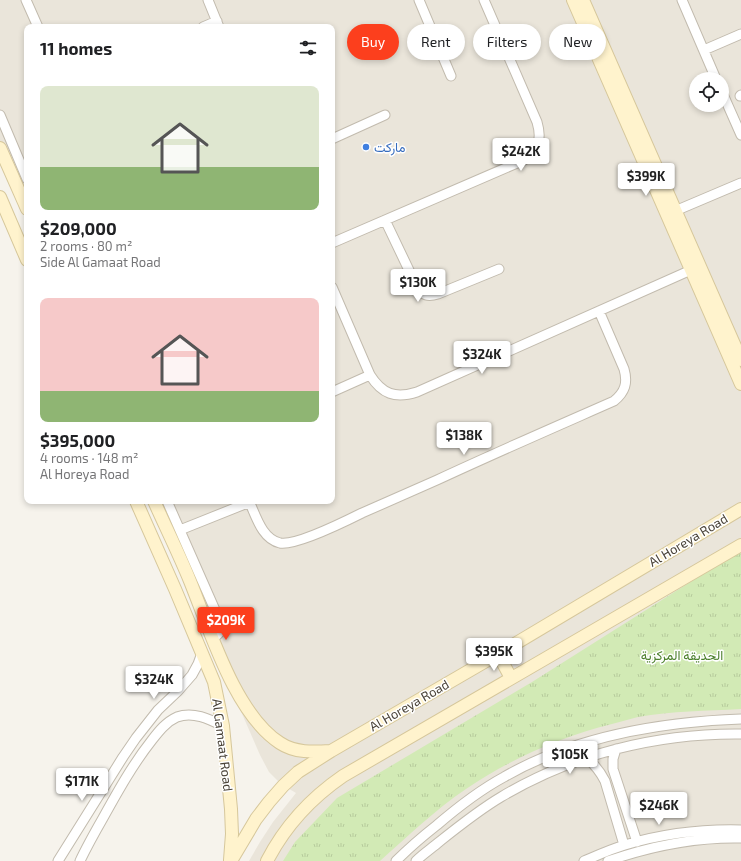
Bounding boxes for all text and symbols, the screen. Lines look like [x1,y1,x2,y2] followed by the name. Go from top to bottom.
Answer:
[347,24,399,60] chip: Buy
[407,24,465,60] chip: Rent
[473,24,541,60] chip: Filters
[549,24,606,60] chip: New
[297,37,319,59] icon: filters
[40,38,112,58] text: 11 homes
[689,72,729,112] map controls
[689,72,729,112] button: locate
[144,112,216,184] icon: home
[493,138,549,172] pin: $242K
[374,139,405,156] place label: ماركت
[361,142,371,152] marker: ماركت
[501,143,541,159] text: $242K
[618,163,674,197] pin: $399K
[627,168,665,184] text: $399K
[40,218,117,238] text: $209,000
[40,238,132,254] text: 2 rooms · 80 m²
[40,254,161,270] text: Side Al Gamaat Road
[390,269,446,303] pin: $130K
[400,274,436,290] text: $130K
[144,324,216,396] icon: home
[454,341,510,375] pin: $324K
[463,346,502,362] text: $324K
[436,422,492,456] pin: $138K
[446,427,482,443] text: $138K
[40,430,115,450] text: $395,000
[40,450,138,466] text: 4 rooms · 148 m²
[40,466,129,482] text: Al Horeya Road
[646,510,730,570] street label: Al Horeya Road
[198,607,254,641] pin: $209K
[206,612,246,628] text: $209K
[466,638,522,672] pin: $395K
[475,643,513,659] text: $395K
[641,647,723,664] park label: الحديقة المركزية
[126,666,182,700] pin: $324K
[135,671,174,687] text: $324K
[366,676,452,734] street label: Al Horeya Road
[209,698,237,792] street label: Al Gamaat Road
[542,741,598,775] pin: $105K
[552,746,588,762] text: $105K
[54,768,110,802] pin: $171K
[65,773,99,789] text: $171K
[631,792,687,826] pin: $246K
[639,797,679,813] text: $246K

